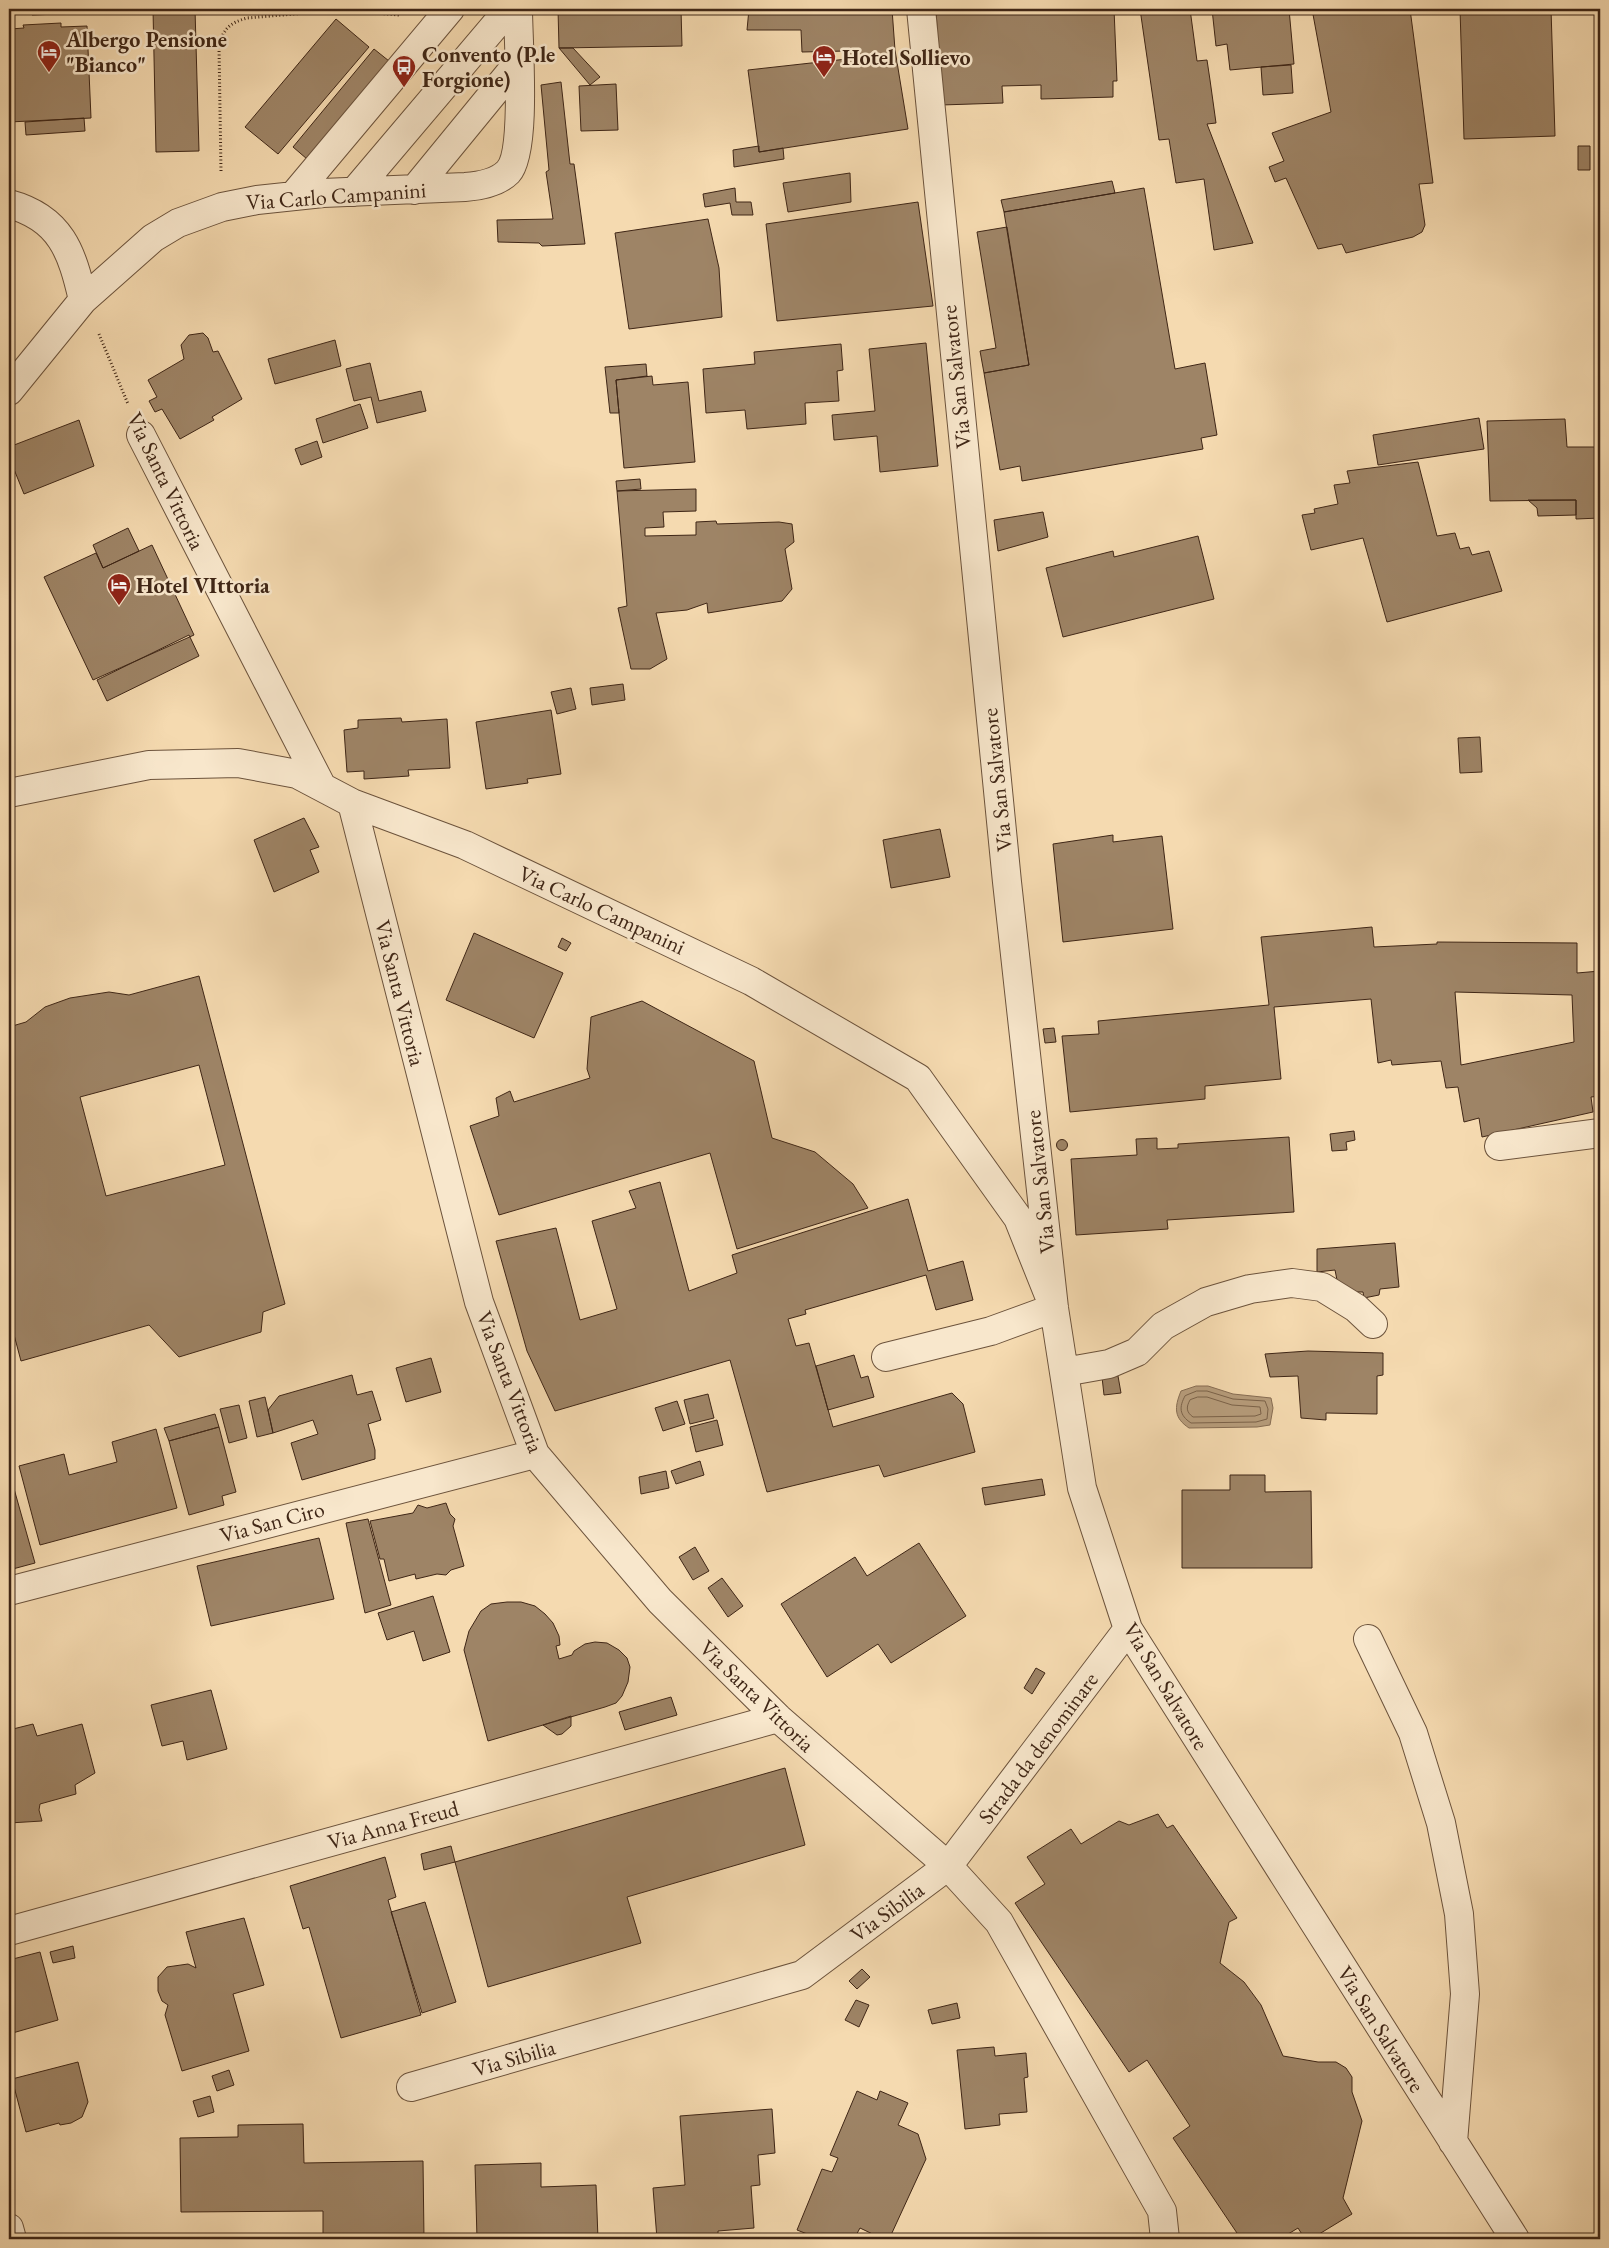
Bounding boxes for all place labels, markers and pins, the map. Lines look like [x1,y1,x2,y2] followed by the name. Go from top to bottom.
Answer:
[65,25,227,79] place label: Albergo Pensione "Bianco"
[36,39,62,73] hotel icon: Albergo Pensione "Bianco"
[422,40,555,94] place label: Convento (P.le Forgione)
[842,43,971,72] place label: Hotel Sollievo
[811,44,837,78] hotel icon: Hotel Sollievo
[391,54,417,88] bus stop icon: Convento (P.le Forgione)
[136,571,270,600] place label: Hotel VIttoria
[106,572,132,606] hotel icon: Hotel VIttoria

